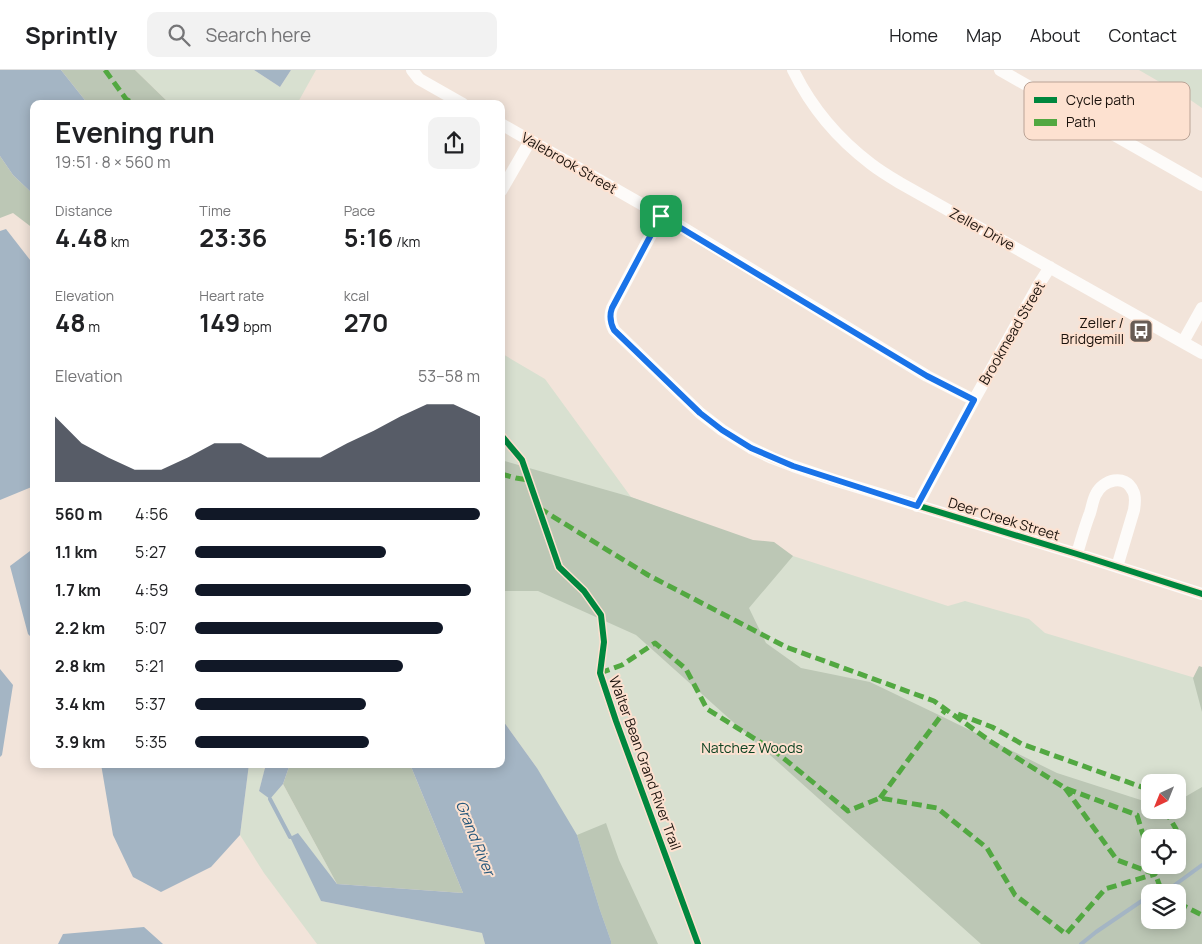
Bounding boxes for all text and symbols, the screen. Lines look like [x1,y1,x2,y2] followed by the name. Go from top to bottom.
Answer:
[147,12,497,57] search box
[25,18,117,51] text: Sprintly
[165,21,193,49] icon: search
[205,22,311,48] text: Search here
[889,23,938,47] text: Home
[966,23,1002,47] text: Map
[1030,23,1080,47] text: About
[1108,23,1177,47] text: Contact
[1024,82,1190,140] legend
[1066,90,1135,109] text: Cycle path
[1066,112,1096,131] text: Path
[55,113,215,151] text: Evening run
[428,117,480,169] button: share
[518,127,621,198] street label: Valebrook Street
[55,151,171,173] text: 19:51 · 8 × 560 m
[640,195,682,237] pin
[55,201,112,220] text: Distance
[199,201,231,220] text: Time
[344,201,375,220] text: Pace
[647,202,675,230] icon: arrive
[946,203,1018,254] street label: Zeller Drive
[55,220,108,255] text: 4.48
[199,220,267,255] text: 23:36
[344,220,393,255] text: 5:16
[108,232,129,251] text: km
[393,232,420,251] text: /km
[974,277,1049,388] street label: Brookmead Street
[55,286,114,305] text: Elevation
[199,286,264,305] text: Heart rate
[344,286,369,305] text: kcal
[55,305,86,340] text: 48
[199,305,240,340] text: 149
[344,305,388,340] text: 270
[1061,313,1124,348] place label: Zeller / Bridgemill
[86,317,100,336] text: m
[240,317,272,336] text: bpm
[1128,318,1154,344] bus stop icon: Zeller / Bridgemill
[55,365,123,387] text: Elevation
[418,365,480,387] text: 53–58 m
[946,493,1063,545] street label: Deer Creek Street
[55,503,102,525] text: 560 m
[135,503,168,525] text: 4:56
[55,541,98,563] text: 1.1 km
[135,541,166,563] text: 5:27
[55,579,101,601] text: 1.7 km
[135,579,168,601] text: 4:59
[55,617,105,639] text: 2.2 km
[135,617,167,639] text: 5:07
[55,655,105,677] text: 2.8 km
[135,655,164,677] text: 5:21
[605,673,686,852] street label: Walter Bean Grand River Trail
[55,693,105,715] text: 3.4 km
[135,693,166,715] text: 5:37
[55,731,105,753] text: 3.9 km
[135,731,167,753] text: 5:35
[701,738,803,757] park label: Natchez Woods
[1141,774,1186,819] north arrow
[1141,774,1186,929] map controls
[451,797,501,881] water label: Grand River
[1141,829,1186,874] button: locate
[1141,884,1186,929] button: layers

